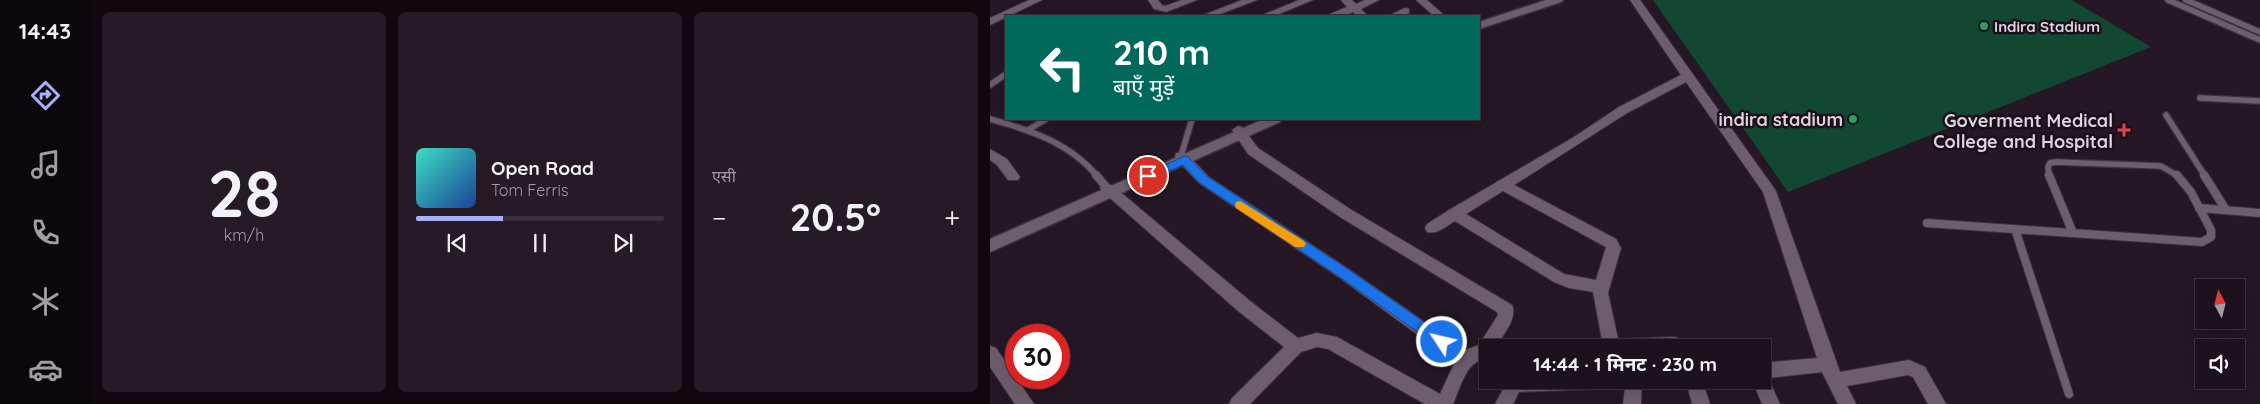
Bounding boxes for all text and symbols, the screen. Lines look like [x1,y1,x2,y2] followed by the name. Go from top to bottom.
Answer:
[19,17,71,45] text: 14:43
[1994,17,2100,36] place label: Indira Stadium
[1978,20,1990,32] marker: Indira Stadium
[1113,30,1210,74] text: 210 m
[1030,35,1095,100] icon: left
[1113,73,1174,101] text: बाएँ मुड़ें
[28,78,63,113] icon: directions
[1718,108,1843,131] place label: indira stadium
[1933,109,2113,153] place label: Goverment Medical College and Hospital
[1847,113,1859,125] marker: indira stadium
[2117,123,2131,137] marker: Goverment Medical College and Hospital
[28,147,63,182] icon: music
[208,152,280,233] text: 28
[1127,155,1169,197] pin
[491,156,594,180] text: Open Road
[1134,162,1162,190] icon: arrive
[712,166,736,186] text: एसी
[491,180,568,200] text: Tom Ferris
[790,193,881,241] text: 20.5°
[712,200,727,235] text: −
[944,200,960,235] text: +
[28,215,63,250] icon: phone
[224,225,264,245] text: km/h
[443,229,471,257] icon: previous
[526,229,554,257] icon: pause
[609,229,637,257] icon: next
[2195,279,2245,329] north arrow
[2195,279,2245,389] map controls
[28,284,63,319] icon: climate
[1415,315,1467,367] position arrow
[1005,324,1070,389] speed limit sign: 30
[2195,339,2245,389] button: sound
[28,352,63,387] icon: car
[1533,352,1717,376] text: 14:44 · 1 मिनट · 230 m

